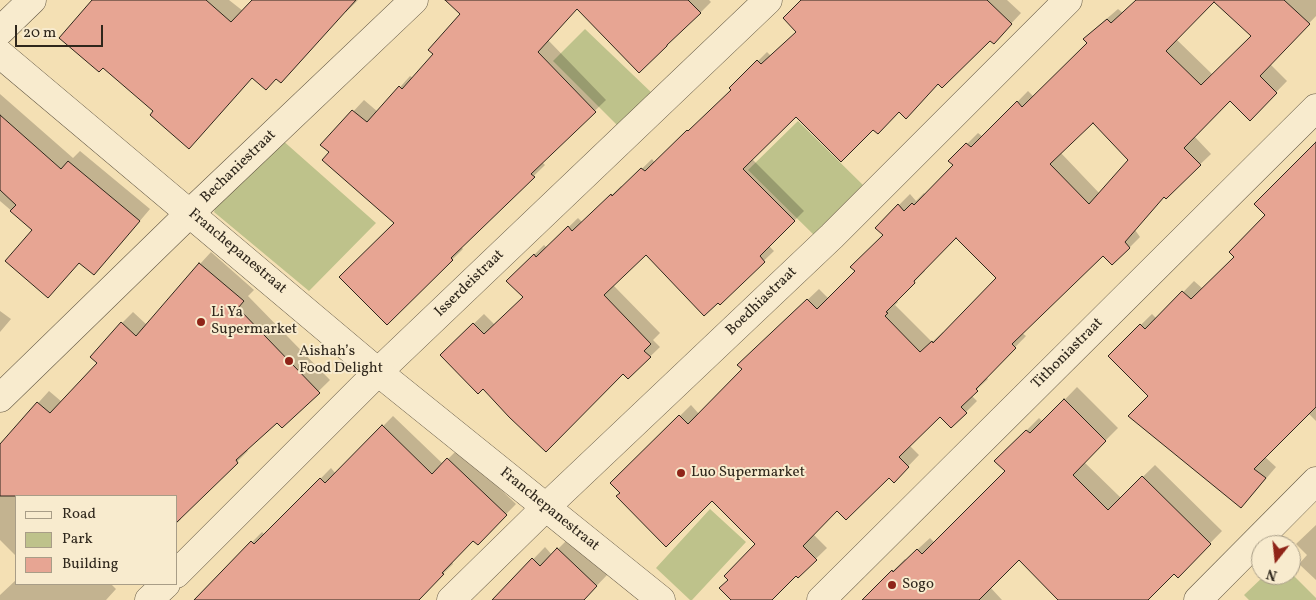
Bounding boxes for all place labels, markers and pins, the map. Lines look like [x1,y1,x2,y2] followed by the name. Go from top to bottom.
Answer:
[211,304,297,339] place label: Li Ya Supermarket
[195,316,207,328] marker: Li Ya Supermarket
[299,343,383,378] place label: Aishah’s Food Delight
[283,355,295,367] marker: Aishah’s Food Delight
[691,464,805,482] place label: Luo Supermarket
[675,467,687,479] marker: Luo Supermarket
[902,576,934,594] place label: Sogo
[886,579,898,591] marker: Sogo

